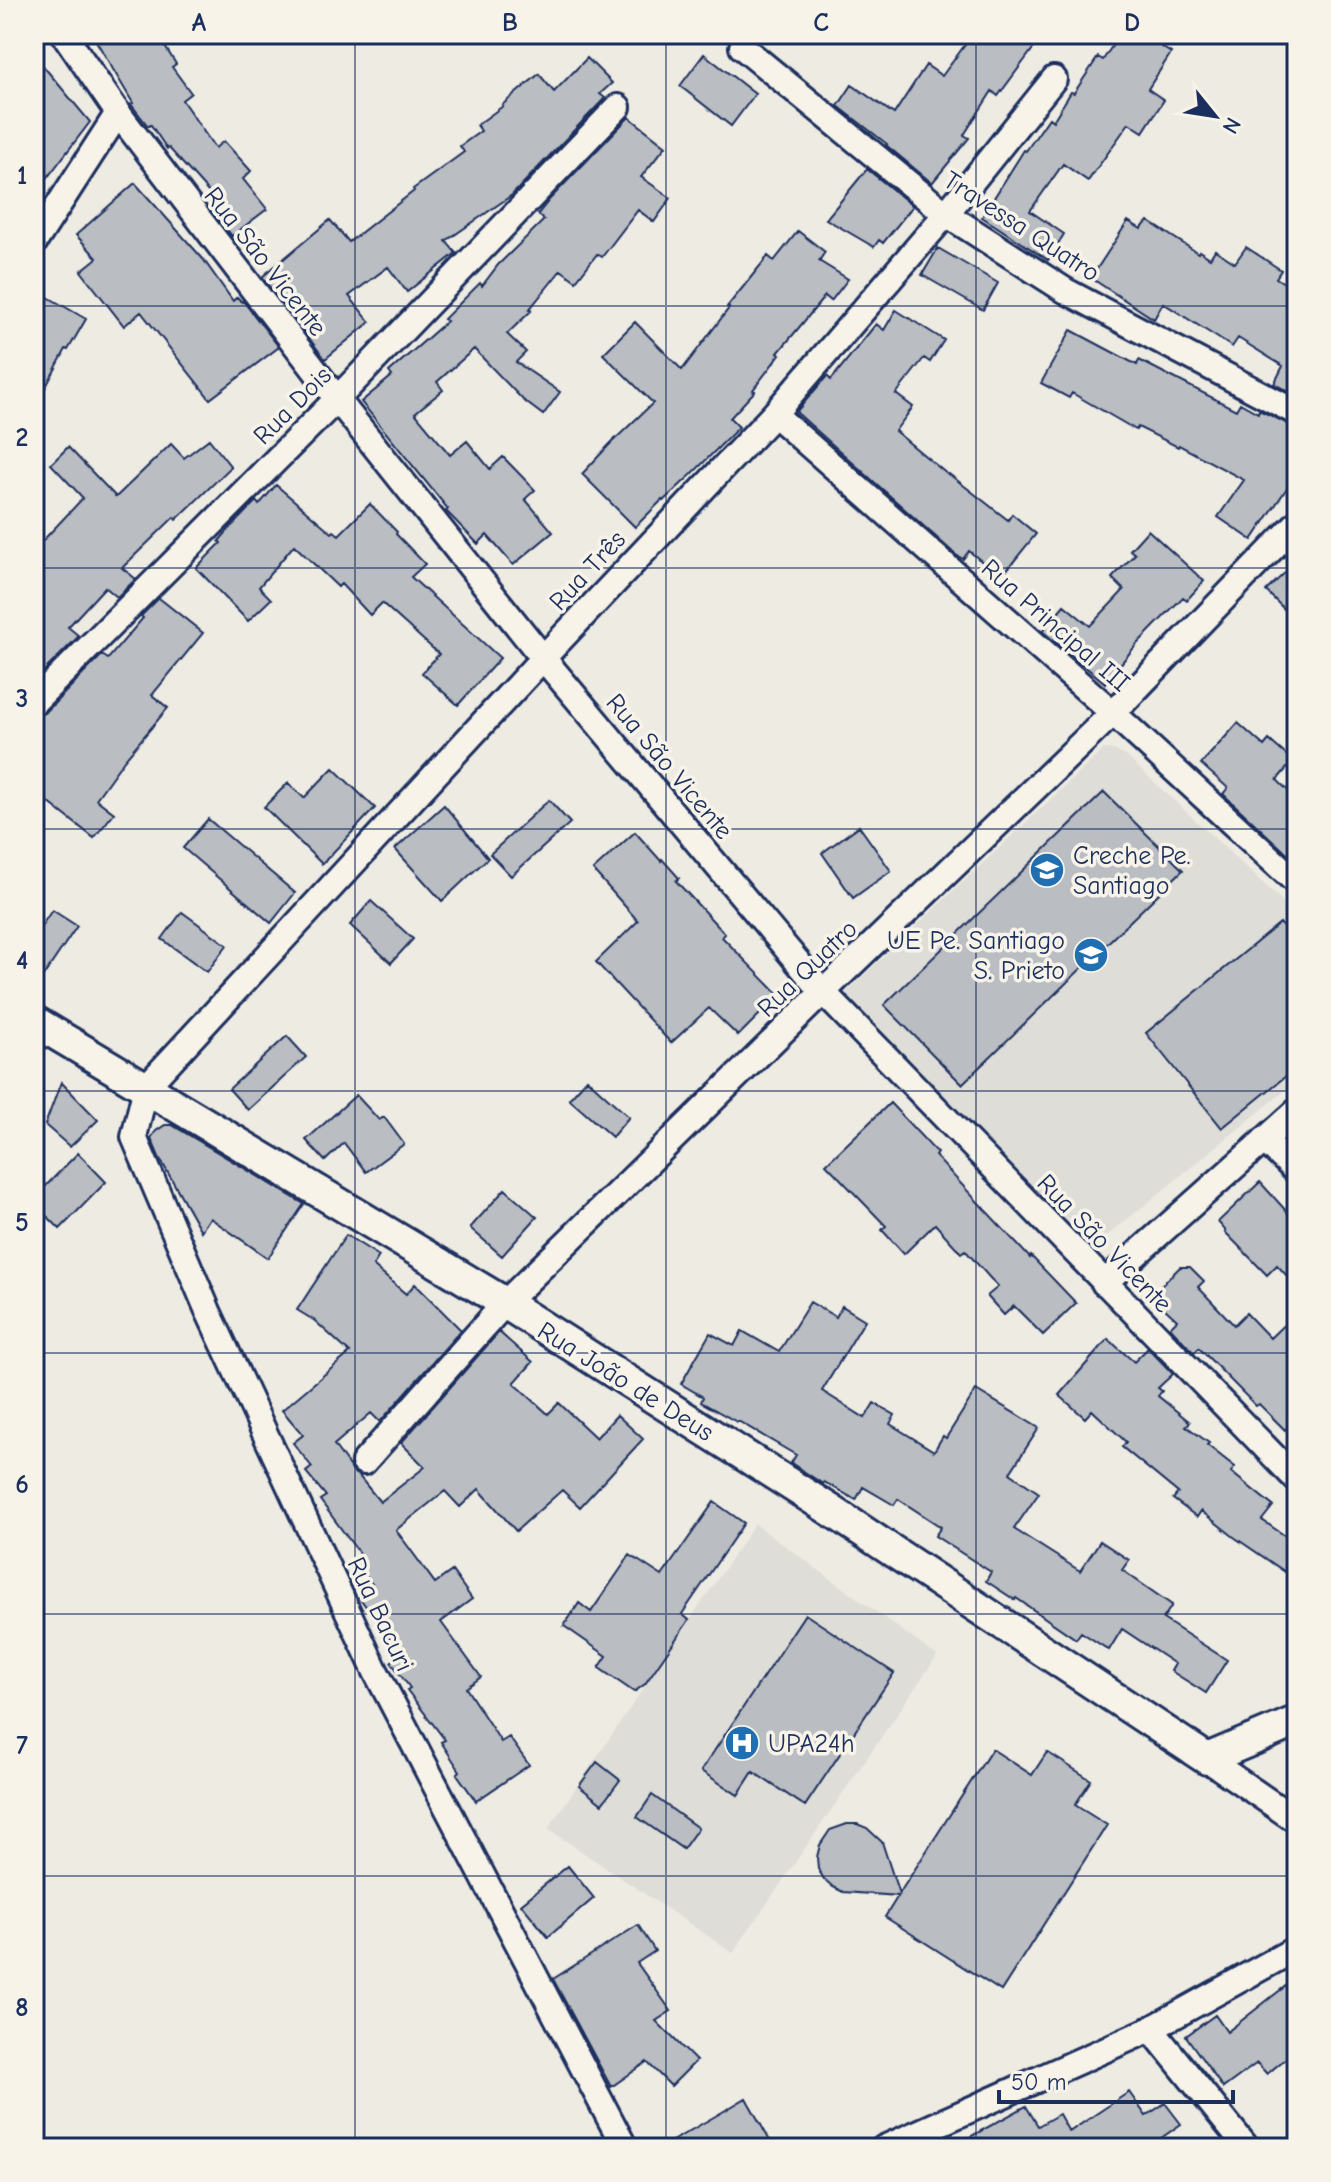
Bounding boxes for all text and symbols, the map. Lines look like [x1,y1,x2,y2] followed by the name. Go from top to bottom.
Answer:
[192,8,207,38] text: A
[502,8,518,38] text: B
[813,8,829,38] text: C
[1124,8,1140,38] text: D
[1175,76,1255,156] north arrow
[1217,113,1246,138] text: N
[17,161,27,191] text: 1
[938,165,1105,288] street label: Travessa Quatro
[198,181,333,342] street label: Rua São Vicente
[248,361,338,451] street label: Rua Dois
[16,423,28,453] text: 2
[543,525,632,617] street label: Rua Três
[975,553,1136,698] street label: Rua Principal III
[16,684,28,714] text: 3
[600,688,739,845] street label: Rua São Vicente
[1073,841,1190,901] place label: Creche Pe. Santiago
[1028,851,1066,889] school or university icon: Creche Pe. Santiago
[752,914,864,1024] street label: Rua Quatro
[887,926,1065,986] place label: UE Pe. Santiago S. Prieto
[1072,936,1110,974] school or university icon: UE Pe. Santiago S. Prieto
[16,946,28,976] text: 4
[1031,1168,1178,1319] street label: Rua São Vicente
[15,1208,29,1238] text: 5
[532,1316,719,1448] street label: Rua João de Deus
[15,1470,29,1500] text: 6
[341,1553,420,1676] street label: Rua Bacuri
[723,1724,761,1762] hospital icon: UPA24h
[768,1729,855,1759] place label: UPA24h
[16,1731,28,1761] text: 7
[15,1993,29,2023] text: 8
[999,2054,1233,2104] scale bar
[1011,2068,1067,2096] text: 50 m

